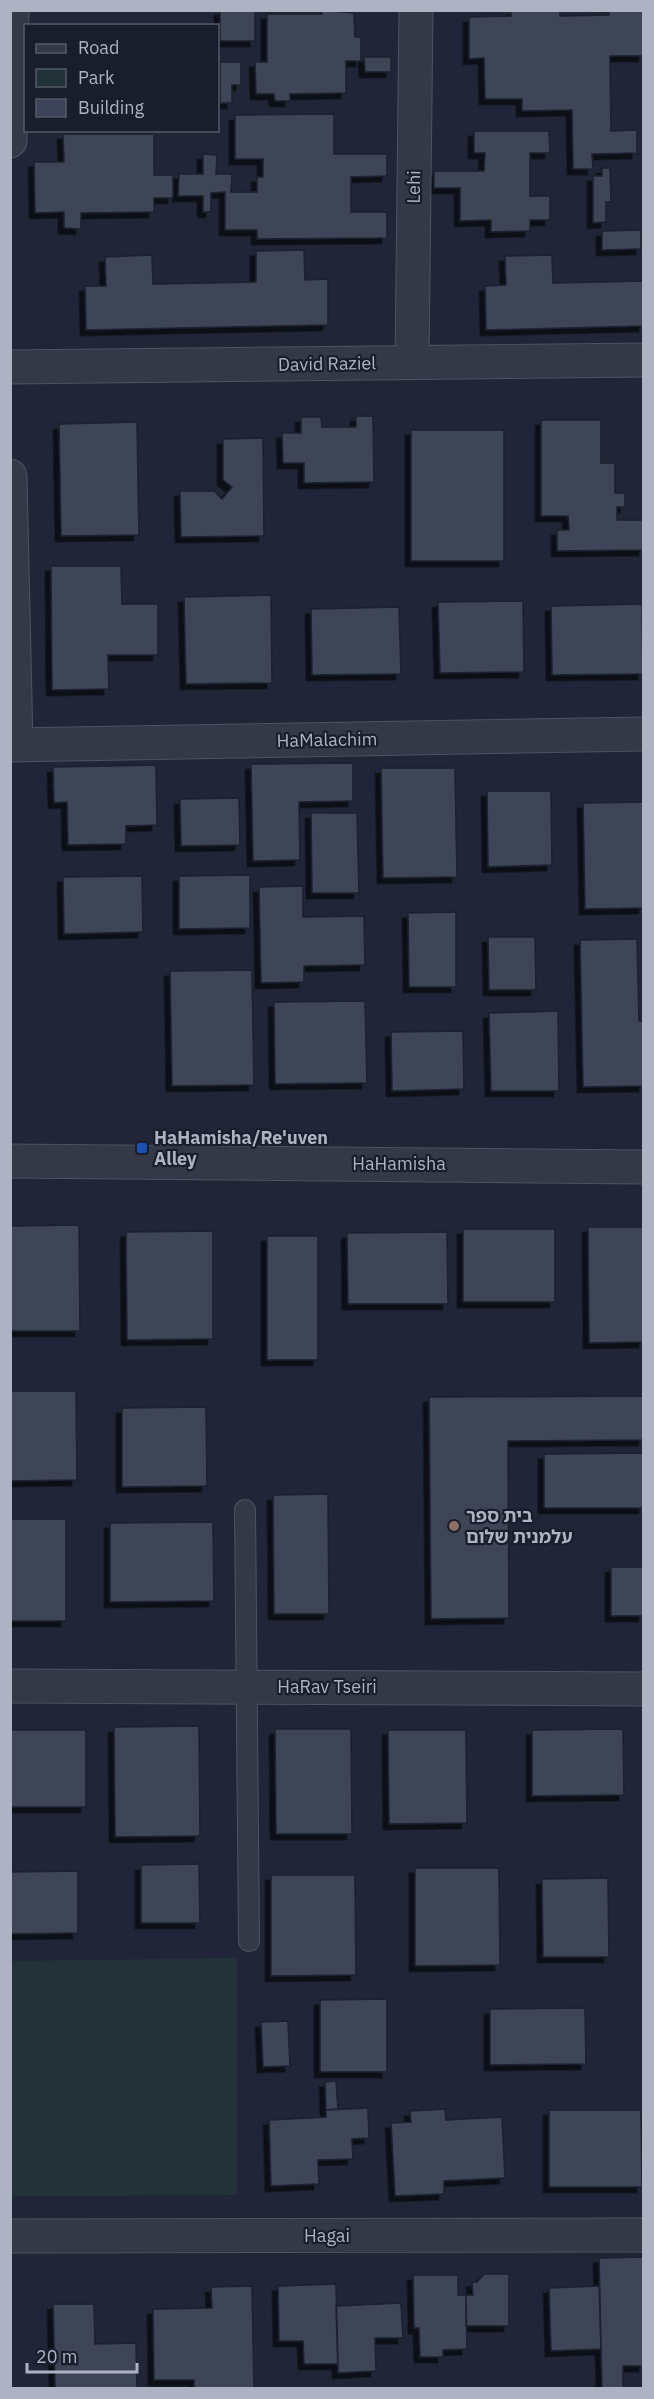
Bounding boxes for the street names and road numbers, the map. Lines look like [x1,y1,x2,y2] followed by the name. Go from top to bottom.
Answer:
[402,170,425,204] street label: Lehi
[278,351,376,376] street label: David Raziel
[277,727,377,752] street label: HaMalachim
[352,1152,446,1175] street label: HaHamisha
[277,1675,377,1698] street label: HaRav Tseiri
[304,2224,350,2247] street label: Hagai

